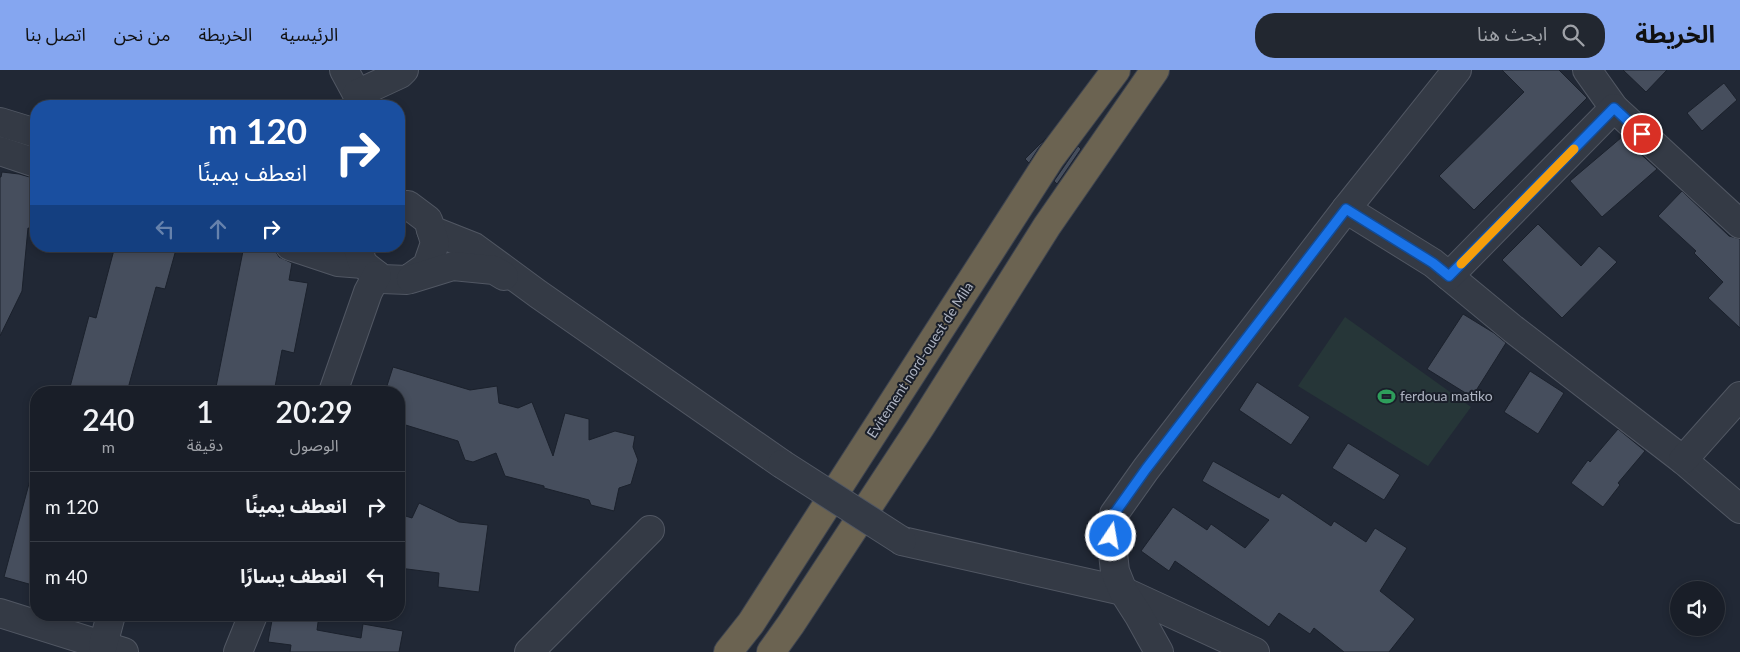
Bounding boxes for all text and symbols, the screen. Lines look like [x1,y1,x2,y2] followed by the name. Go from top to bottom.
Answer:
[1255,13,1605,58] search box
[1635,19,1715,48] text: الخريطة
[1559,21,1587,49] icon: search
[1477,22,1547,45] text: ابحث هنا
[25,23,86,45] text: اتصل بنا
[114,23,170,45] text: من نحن
[198,23,252,45] text: الخريطة
[280,23,338,45] text: الرئيسية
[208,109,307,151] text: 120 m
[1621,113,1663,155] pin
[325,120,390,185] icon: right
[1628,120,1656,148] icon: arrive
[198,159,307,186] text: انعطف يمينًا
[151,215,179,243] icon: left
[204,215,232,243] icon: ahead
[257,215,285,243] icon: right
[863,278,976,441] street label: Evitement nord-ouest de Mila
[1376,386,1396,406] sports icon: ferdoua matiko
[1400,387,1493,404] place label: ferdoua matiko
[196,393,214,429] text: 1
[276,393,353,429] text: 20:29
[82,401,135,437] text: 240
[187,435,223,454] text: دقيقة
[290,435,338,454] text: الوصول
[102,437,115,456] text: m
[362,493,390,521] icon: right
[245,494,347,517] text: انعطف يمينًا
[45,495,99,518] text: 120 m
[1084,509,1136,561] position arrow
[362,563,390,591] icon: left
[240,564,347,587] text: انعطف يسارًا
[45,565,88,588] text: 40 m
[1670,581,1725,636] map controls
[1670,581,1725,636] button: sound

